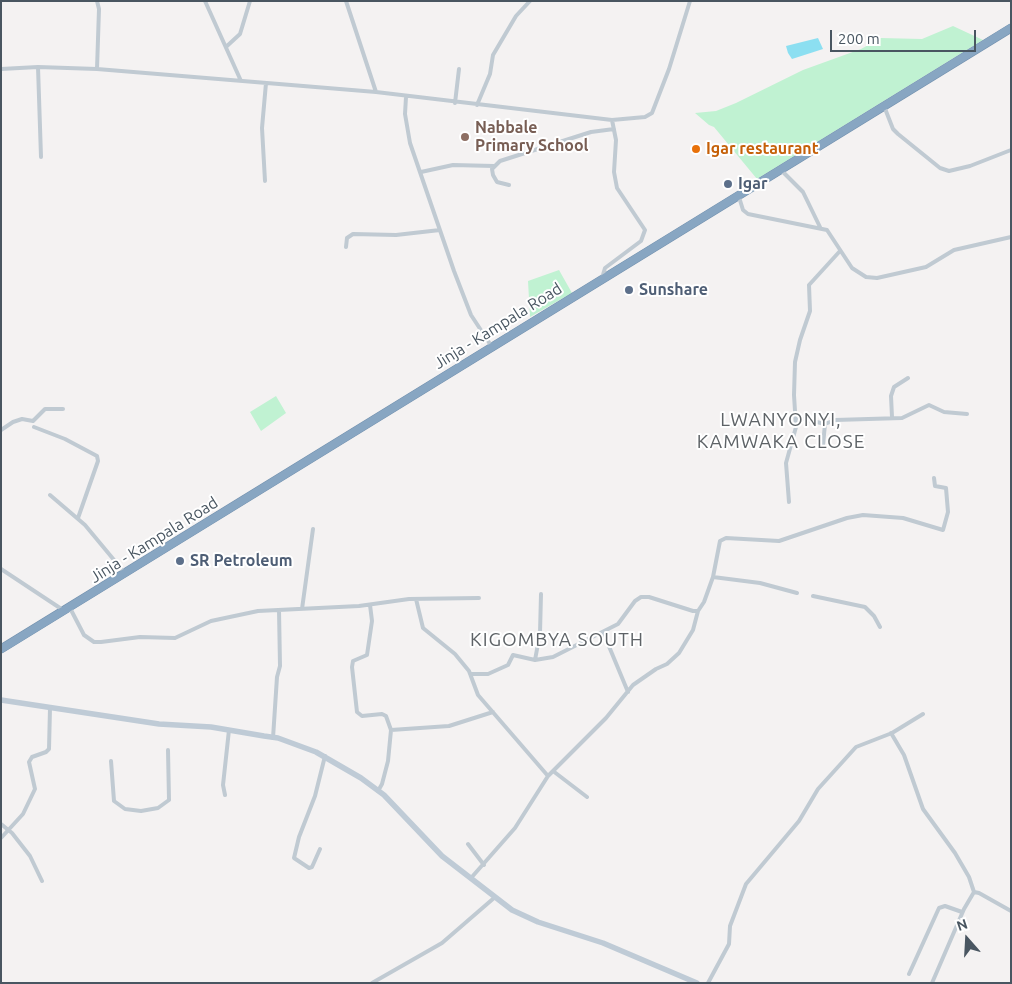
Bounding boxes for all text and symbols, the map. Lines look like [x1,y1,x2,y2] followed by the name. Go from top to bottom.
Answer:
[832,20,978,52] scale bar
[838,30,880,47] text: 200 m
[475,118,588,156] place label: Nabbale Primary School
[459,131,471,143] marker: Nabbale Primary School
[706,139,819,159] place label: Igar restaurant
[690,143,702,155] marker: Igar restaurant
[738,174,768,194] place label: Igar
[722,178,734,190] marker: Igar
[430,279,566,373] street label: Jinja - Kampala Road
[639,280,708,300] place label: Sunshare
[623,284,635,296] marker: Sunshare
[695,409,867,453] district label: LWANYONYI, KAMWAKA CLOSE
[86,493,222,587] street label: Jinja - Kampala Road
[190,551,293,571] place label: SR Petroleum
[174,555,186,567] marker: SR Petroleum
[468,629,646,651] district label: KIGOMBYA SOUTH
[942,914,992,964] north arrow
[955,916,970,934] text: N

